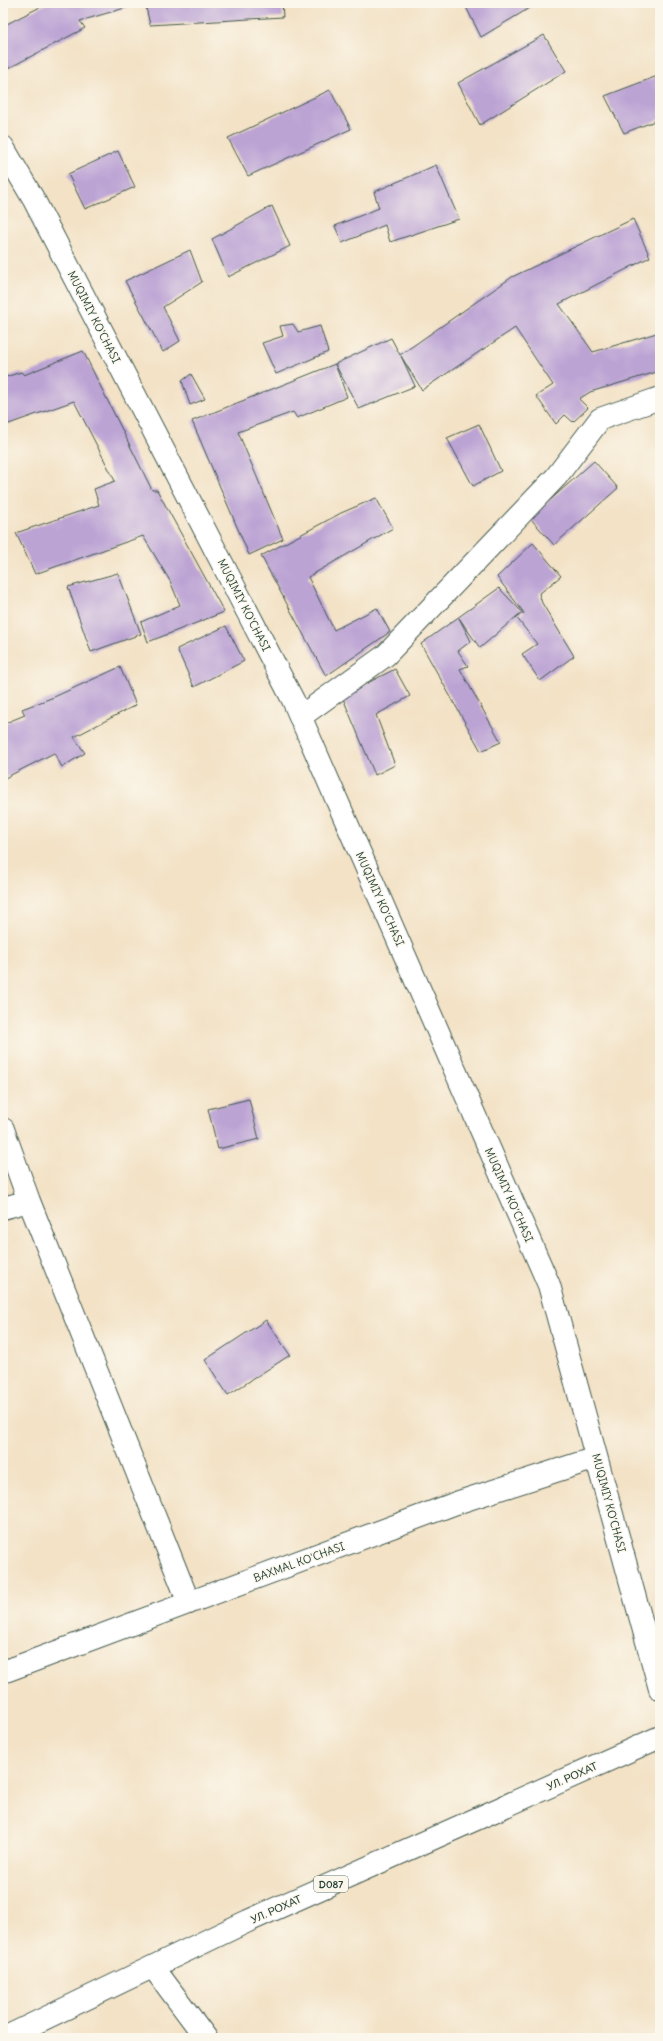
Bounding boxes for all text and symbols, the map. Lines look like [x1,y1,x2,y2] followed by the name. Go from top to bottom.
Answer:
[65,268,123,366] street label: MUQIMIY KO'CHASI
[215,556,273,654] street label: MUQIMIY KO'CHASI
[353,850,407,949] street label: MUQIMIY KO'CHASI
[482,1146,536,1245] street label: MUQIMIY KO'CHASI
[589,1452,629,1554] street label: MUQIMIY KO'CHASI
[252,1539,347,1585] street label: BAXMAL KO'CHASI
[544,1758,600,1793] street label: УЛ. РОХАТ
[314,1876,348,1892] road number: D087
[248,1891,304,1926] street label: УЛ. РОХАТ

